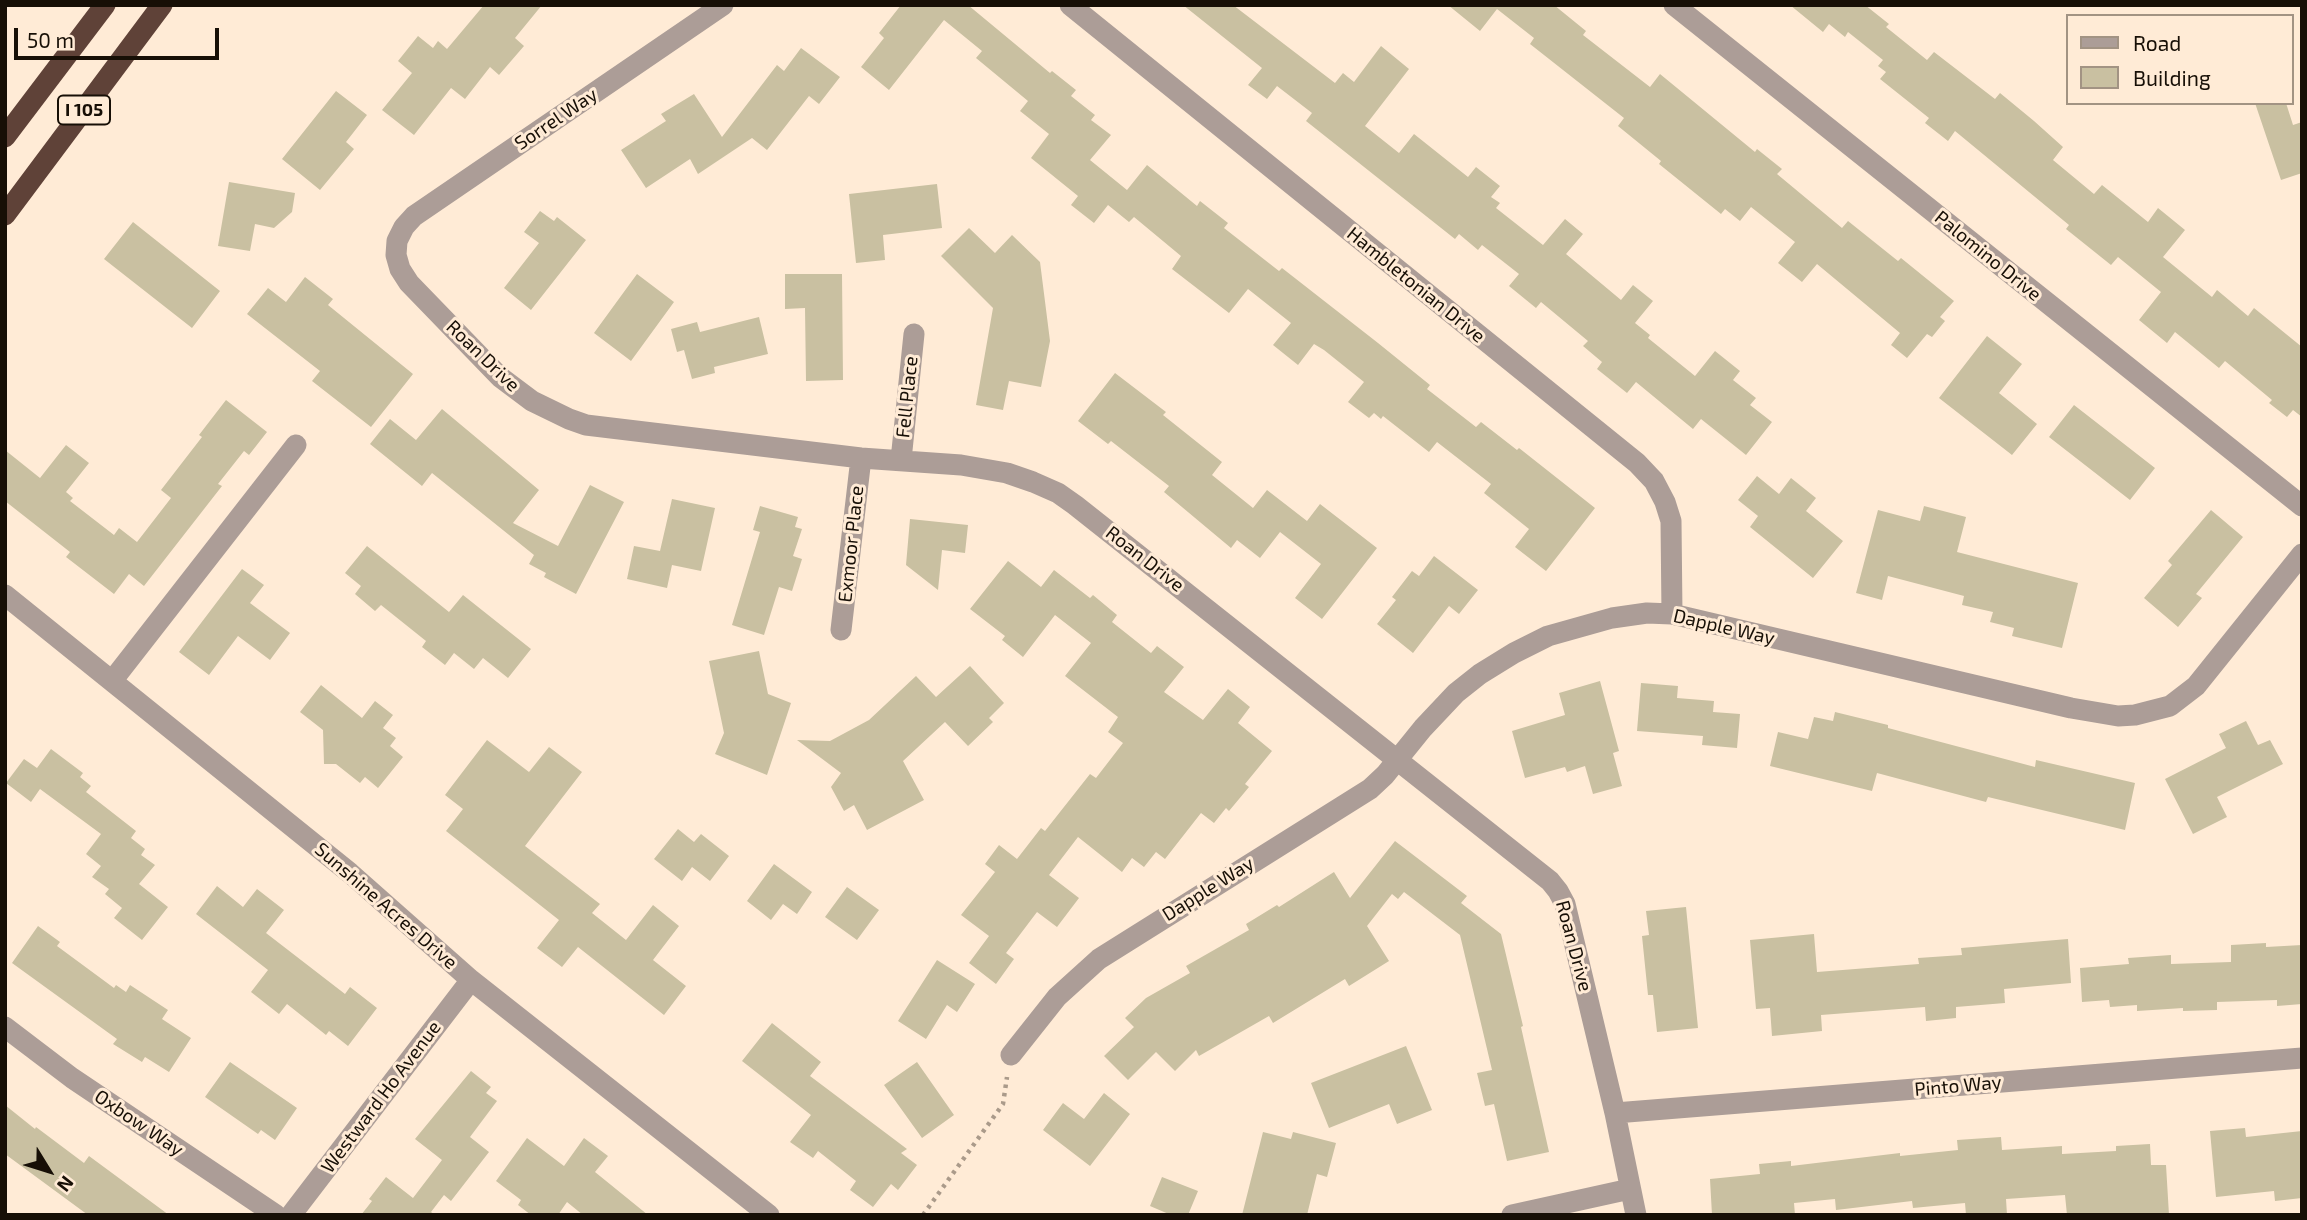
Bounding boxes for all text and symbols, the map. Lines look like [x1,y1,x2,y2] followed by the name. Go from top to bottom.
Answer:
[18,14,222,58] scale bar
[2066,14,2293,105] legend
[27,27,74,52] text: 50 m
[2133,30,2181,55] text: Road
[2133,65,2211,90] text: Building
[510,83,602,155] street label: Sorrel Way
[58,96,110,124] road number: I 105
[1930,206,2046,306] street label: Palomino Drive
[1342,222,1490,348] street label: Hambletonian Drive
[442,315,524,397] street label: Roan Drive
[891,355,923,439] street label: Fell Place
[834,484,868,604] street label: Exmoor Place
[1101,521,1189,597] street label: Roan Drive
[1671,604,1777,650] street label: Dapple Way
[310,838,462,974] street label: Sunshine Acres Drive
[1158,852,1258,926] street label: Dapple Way
[1551,898,1597,994] street label: Roan Drive
[316,1016,446,1178] street label: Westward Ho Avenue
[1913,1071,2003,1101] street label: Pinto Way
[90,1085,188,1161] street label: Oxbow Way
[14,1136,84,1206] north arrow
[53,1172,79,1197] text: N

